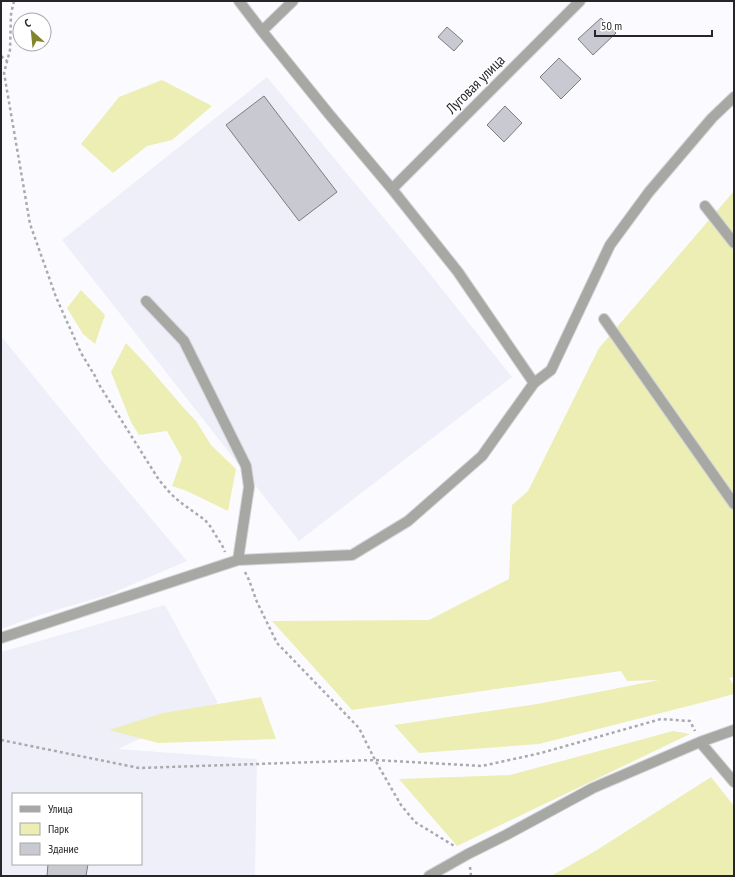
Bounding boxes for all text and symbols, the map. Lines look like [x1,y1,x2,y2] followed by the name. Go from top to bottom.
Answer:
[12,12,52,52] north arrow
[595,12,712,38] scale bar
[22,16,33,30] text: С
[601,18,622,33] text: 50 m
[441,51,508,118] street label: Луговая улица
[12,793,142,865] legend
[48,801,73,816] text: Улица
[48,821,69,836] text: Парк
[48,841,79,856] text: Здание

